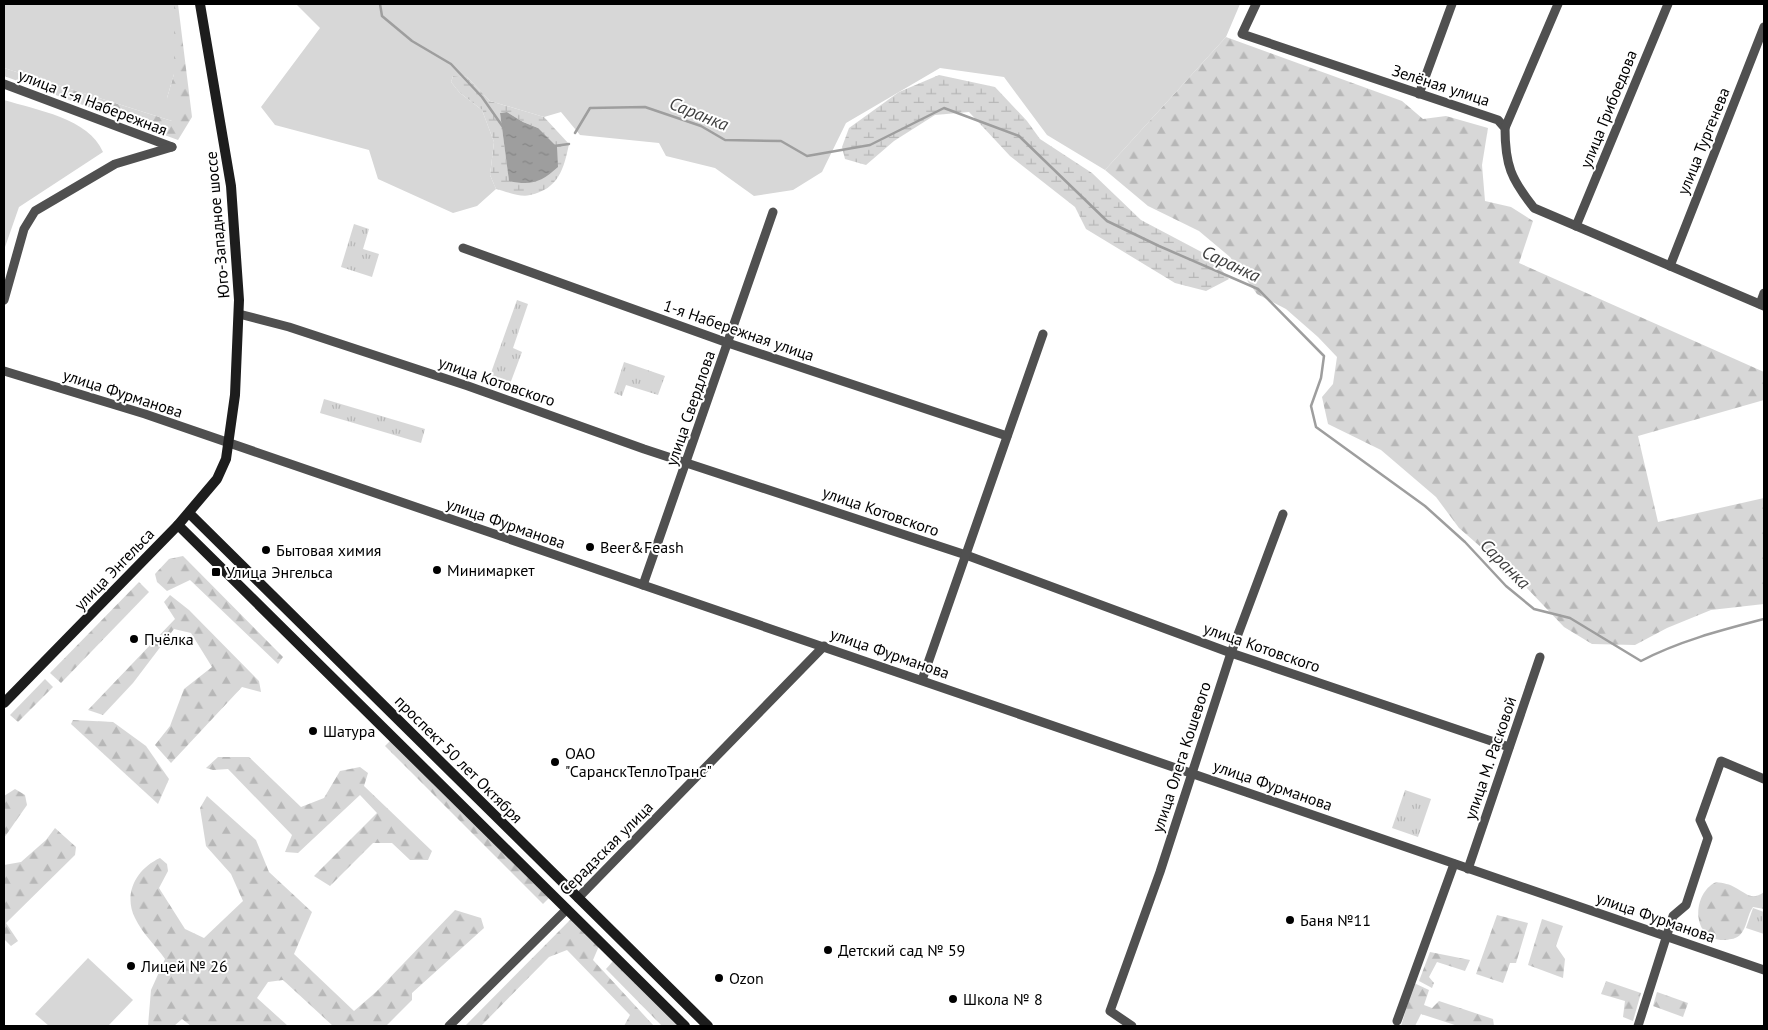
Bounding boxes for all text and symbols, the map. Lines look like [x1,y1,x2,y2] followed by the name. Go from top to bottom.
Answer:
[1575,47,1641,171] street label: улица Грибоедова
[1390,60,1492,110] street label: Зелёная улица
[16,64,170,140] street label: улица 1-я Набережная
[1672,84,1734,198] street label: улица Тургенева
[666,91,732,136] water label: Саранка
[201,151,233,299] street label: Юго-Западное шоссе
[1198,240,1264,287] water label: Саранка
[661,295,817,365] street label: 1-я Набережная улица
[661,348,719,468] street label: улица Свердлова
[436,352,558,410] street label: улица Котовского
[61,364,185,422] street label: улица Фурманова
[820,482,942,540] street label: улица Котовского
[444,493,568,553] street label: улица Фурманова
[70,524,158,614] street label: улица Энгельса
[1475,534,1536,594] water label: Саранка
[600,537,684,557] place label: Beer&Feash
[276,540,381,560] place label: Бытовая химия
[584,541,596,553] marker: Beer&Feash
[260,544,272,556] marker: Бытовая химия
[447,560,535,580] place label: Минимаркет
[226,562,333,582] place label: Улица Энгельса
[431,564,443,576] marker: Минимаркет
[210,566,222,578] marker: Улица Энгельса
[1201,618,1323,676] street label: улица Котовского
[828,623,952,683] street label: улица Фурманова
[144,629,194,649] place label: Пчёлка
[128,633,140,645] marker: Пчёлка
[1147,679,1215,835] street label: улица Олега Кошевого
[391,691,527,827] street label: проспект 50 лет Октября
[1460,694,1520,822] street label: улица М. Расковой
[323,721,375,741] place label: Шатура
[307,725,319,737] marker: Шатура
[565,743,712,781] place label: ОАО "СаранскТеплоТранс"
[1211,755,1335,815] street label: улица Фурманова
[549,756,561,768] marker: ОАО "СаранскТеплоТранс"
[555,797,657,899] street label: Серадзская улица
[1594,887,1718,947] street label: улица Фурманова
[1300,910,1371,930] place label: Баня №11
[1284,914,1296,926] marker: Баня №11
[838,940,965,960] place label: Детский сад № 59
[822,944,834,956] marker: Детский сад № 59
[140,956,228,976] place label: Лицей № 26
[125,960,137,972] marker: Лицей № 26
[729,968,764,988] place label: Ozon
[713,972,725,984] marker: Ozon
[963,989,1043,1009] place label: Школа № 8
[947,993,959,1005] marker: Школа № 8

